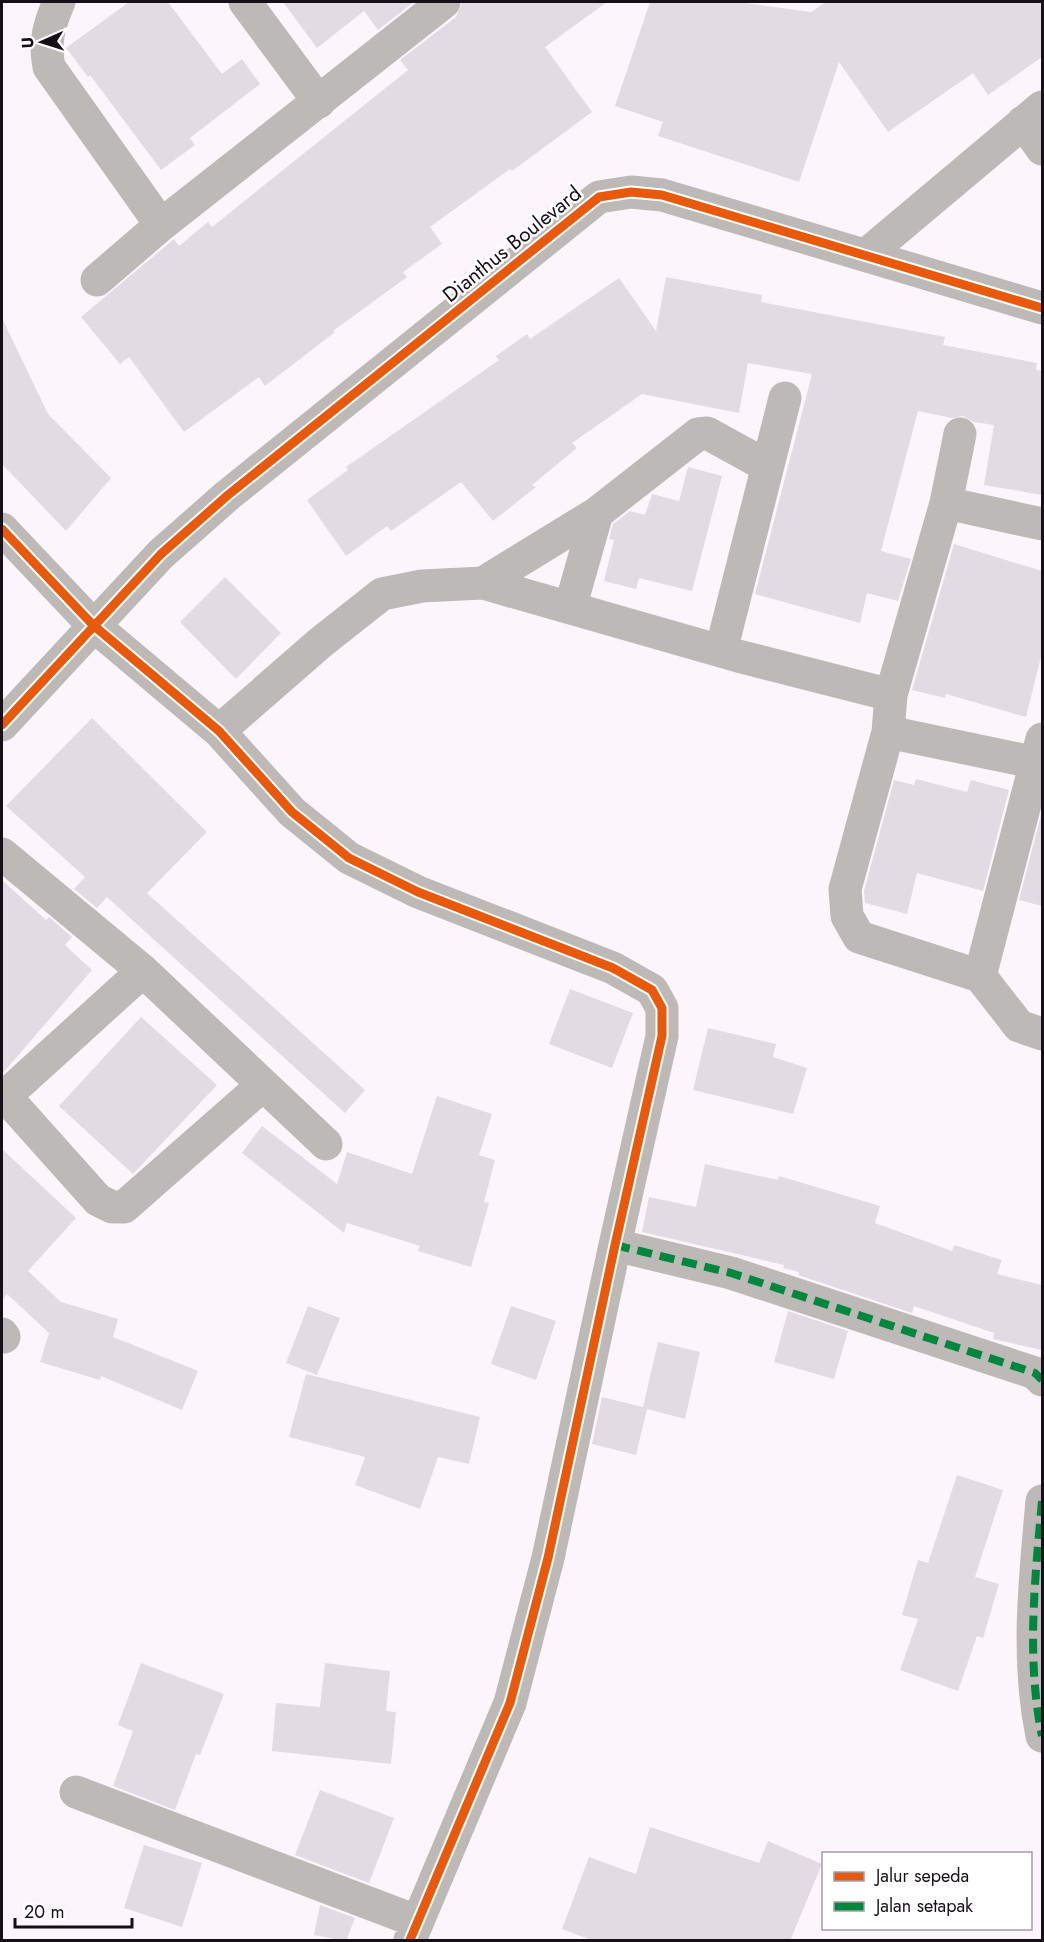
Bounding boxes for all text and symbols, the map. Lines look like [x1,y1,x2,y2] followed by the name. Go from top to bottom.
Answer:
[12,12,72,72] north arrow
[16,37,39,49] text: U
[436,179,588,309] street label: Dianthus Boulevard
[822,1852,1032,1930] legend
[874,1863,969,1889] text: Jalur sepeda
[15,1891,132,1929] scale bar
[874,1893,973,1919] text: Jalan setapak
[24,1899,64,1925] text: 20 m

